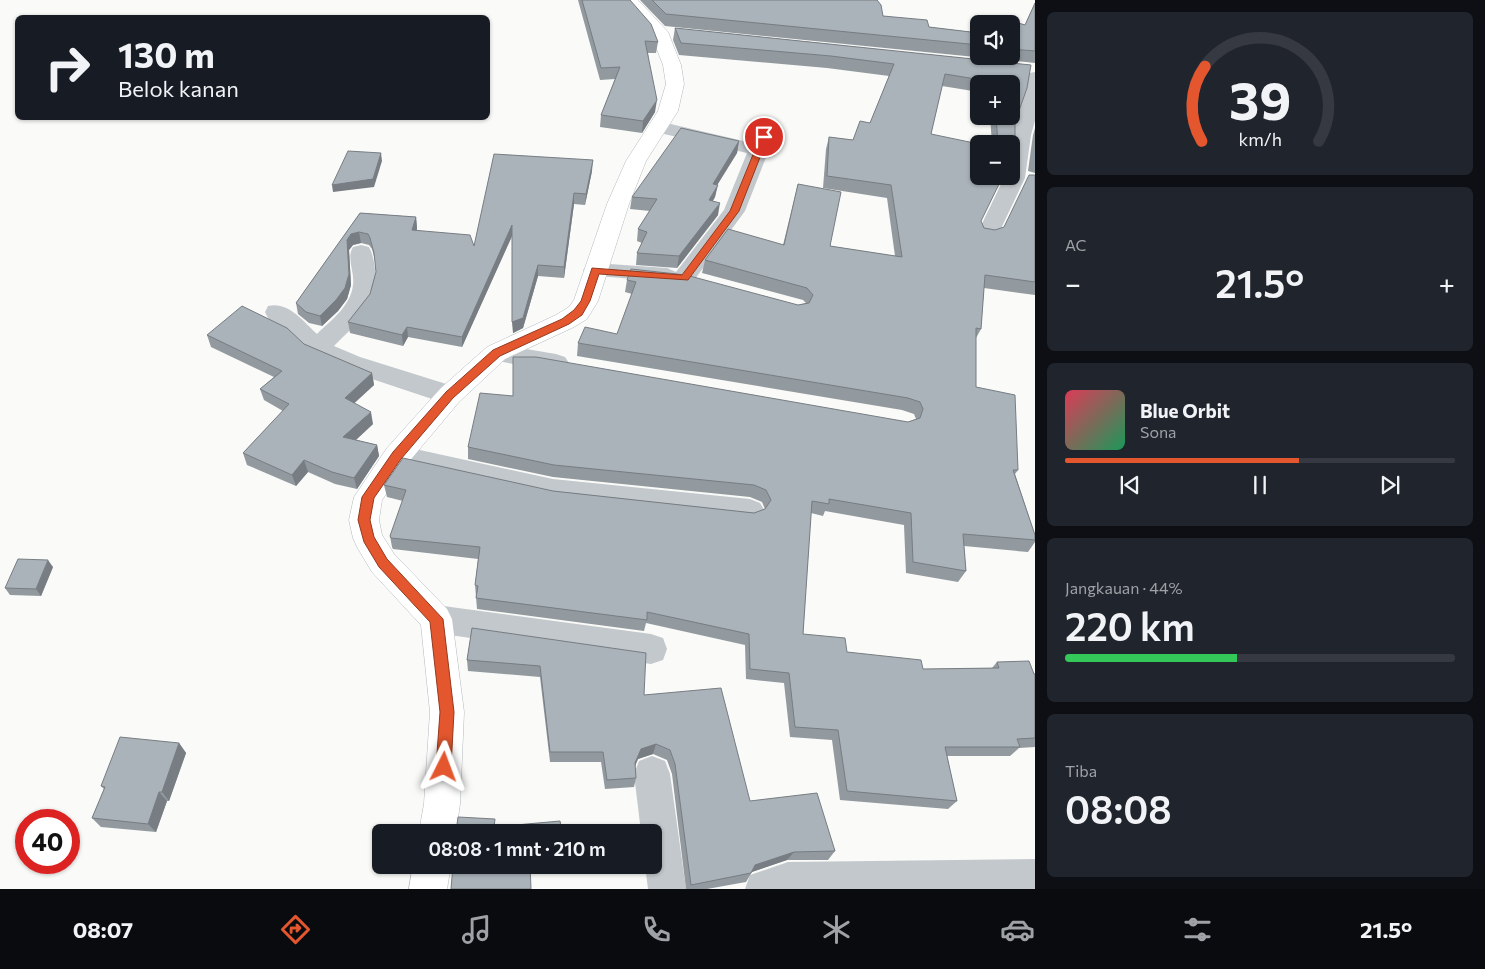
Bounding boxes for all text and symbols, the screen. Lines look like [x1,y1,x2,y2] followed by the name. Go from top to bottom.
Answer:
[970,15,1020,185] map controls
[970,15,1020,65] button: sound
[118,32,215,75] text: 130 m
[35,35,100,100] icon: right
[1229,67,1291,131] text: 39
[118,75,239,102] text: Belok kanan
[970,75,1020,125] button: +
[743,116,785,158] pin
[750,123,778,151] icon: arrive
[1238,128,1282,150] text: km/h
[970,135,1020,185] button: −
[1065,235,1087,254] text: AC
[1215,259,1304,306] text: 21.5°
[1065,266,1081,300] text: −
[1439,266,1455,300] text: +
[1140,399,1230,422] text: Blue Orbit
[1140,422,1176,441] text: Sona
[1116,471,1144,499] icon: previous
[1246,471,1274,499] icon: pause
[1376,471,1404,499] icon: next
[1065,578,1183,597] text: Jangkauan · 44%
[1065,602,1195,649] text: 220 km
[417,740,469,792] position arrow
[1065,761,1097,780] text: Tiba
[1065,785,1172,832] text: 08:08
[15,809,80,874] speed limit sign: 40
[429,837,605,860] text: 08:08 · 1 mnt · 210 m
[278,912,313,947] icon: directions
[459,912,494,947] icon: music
[639,912,674,947] icon: phone
[819,912,854,947] icon: climate
[1000,912,1035,947] icon: car
[1180,912,1215,947] icon: filters
[73,916,133,943] text: 08:07
[1360,916,1412,943] text: 21.5°

